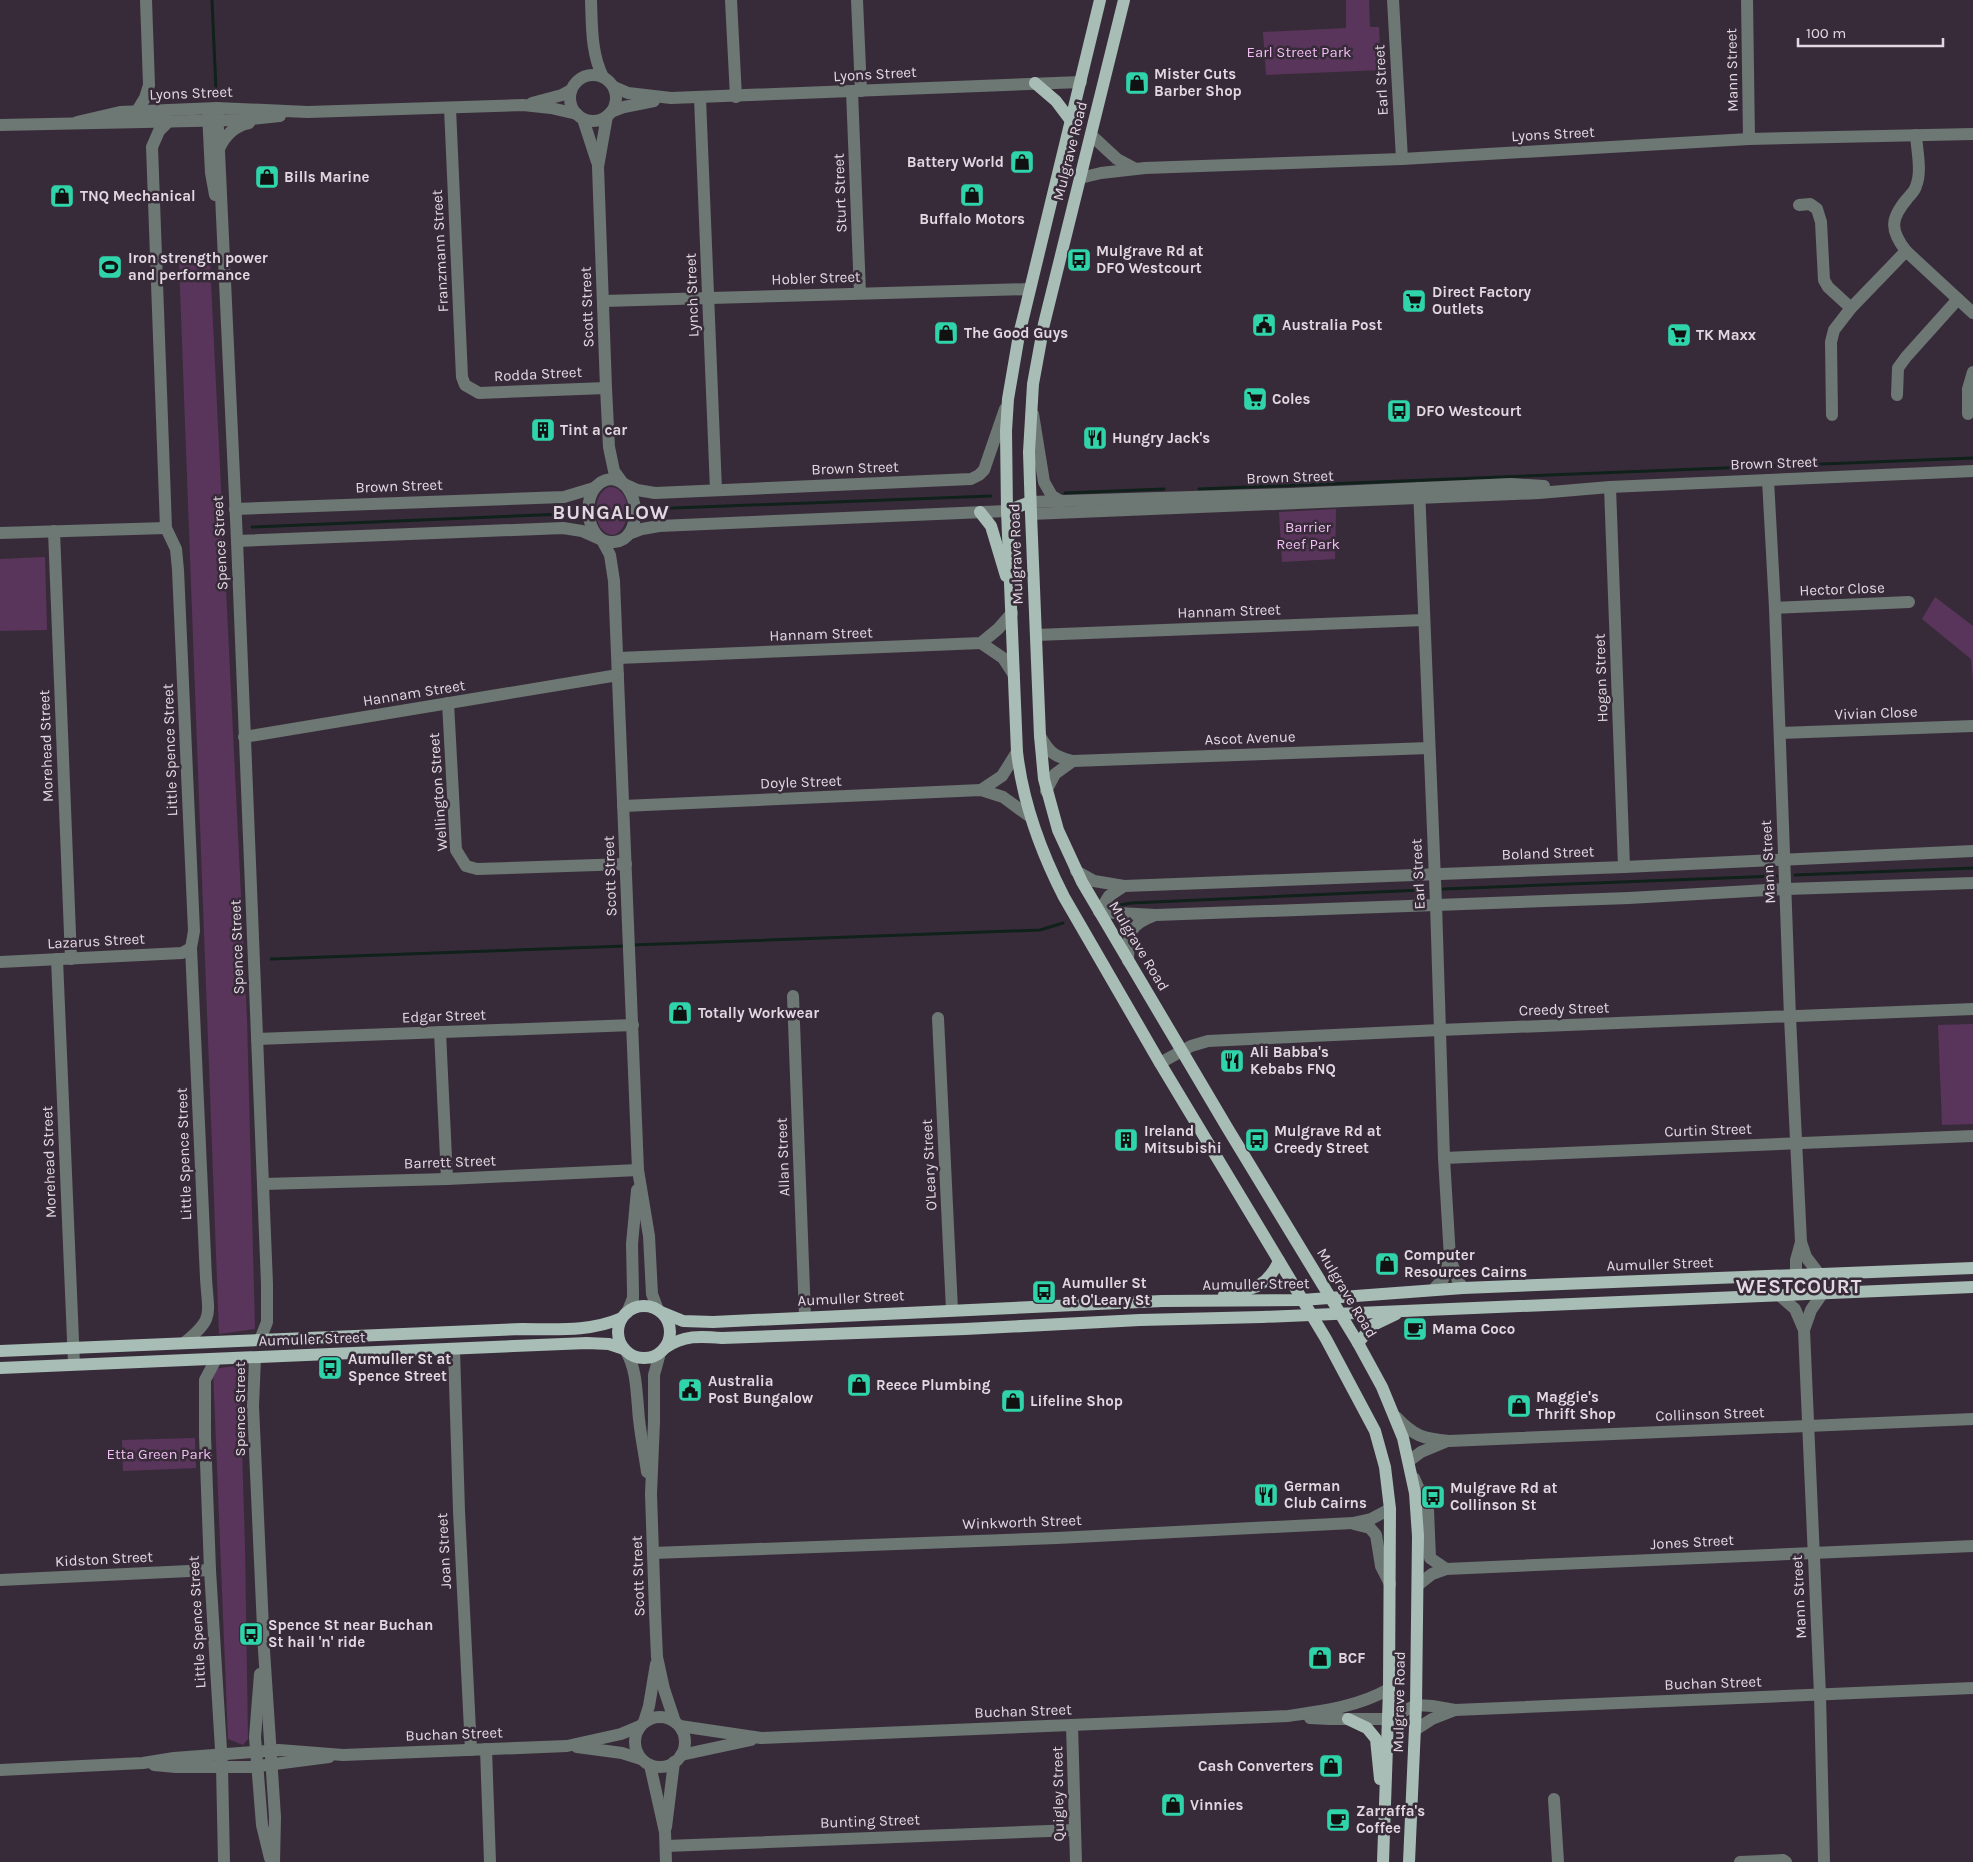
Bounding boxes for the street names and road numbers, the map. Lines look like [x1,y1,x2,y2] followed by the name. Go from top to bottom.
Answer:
[1722,28,1742,112] street label: Mann Street
[1370,44,1392,116] street label: Earl Street
[833,63,917,85] street label: Lyons Street
[149,83,233,103] street label: Lyons Street
[1049,100,1091,202] street label: Mulgrave Road
[1511,123,1595,145] street label: Lyons Street
[830,153,850,233] street label: Sturt Street
[428,189,452,313] street label: Franzmann Street
[682,252,702,337] street label: Lynch Street
[577,266,597,348] street label: Scott Street
[771,267,861,289] street label: Hobler Street
[494,363,583,385] street label: Rodda Street
[1730,452,1818,474] street label: Brown Street
[811,457,899,479] street label: Brown Street
[1246,466,1334,488] street label: Brown Street
[355,475,443,497] street label: Brown Street
[209,495,231,591] street label: Spence Street
[1005,503,1027,605] street label: Mulgrave Road
[1799,579,1885,599] street label: Hector Close
[1177,600,1281,622] street label: Hannam Street
[769,623,873,645] street label: Hannam Street
[1590,633,1612,723] street label: Hogan Street
[362,676,467,710] street label: Hannam Street
[159,683,181,817] street label: Little Spence Street
[35,689,57,803] street label: Morehead Street
[1834,703,1918,723] street label: Vivian Close
[1204,727,1296,749] street label: Ascot Avenue
[425,732,451,852] street label: Wellington Street
[760,772,843,792] street label: Doyle Street
[1757,819,1779,904] street label: Mann Street
[600,835,620,917] street label: Scott Street
[1407,838,1429,910] street label: Earl Street
[1501,842,1595,864] street label: Boland Street
[1105,898,1173,994] street label: Mulgrave Road
[226,899,248,995] street label: Spence Street
[47,929,146,953] street label: Lazarus Street
[1518,998,1610,1020] street label: Creedy Street
[402,1006,487,1026] street label: Edgar Street
[173,1087,195,1221] street label: Little Spence Street
[38,1105,60,1219] street label: Morehead Street
[773,1117,793,1197] street label: Allan Street
[918,1118,940,1211] street label: O'Leary Street
[1664,1119,1752,1141] street label: Curtin Street
[404,1151,497,1173] street label: Barrett Street
[1313,1245,1381,1341] street label: Mulgrave Road
[1606,1253,1714,1275] street label: Aumuller Street
[1202,1274,1310,1294] street label: Aumuller Street
[797,1286,905,1310] street label: Aumuller Street
[258,1328,366,1350] street label: Aumuller Street
[231,1361,249,1456] street label: Spence Street
[1655,1403,1765,1425] street label: Collinson Street
[962,1511,1082,1533] street label: Winkworth Street
[433,1512,455,1590] street label: Joan Street
[1650,1531,1735,1553] street label: Jones Street
[628,1535,648,1617] street label: Scott Street
[55,1547,154,1571] street label: Kidston Street
[1788,1554,1810,1639] street label: Mann Street
[185,1555,209,1689] street label: Little Spence Street
[1389,1651,1409,1753] street label: Mulgrave Road
[1664,1672,1762,1694] street label: Buchan Street
[974,1700,1072,1722] street label: Buchan Street
[405,1723,503,1745] street label: Buchan Street
[1048,1746,1068,1842] street label: Quigley Street
[820,1810,921,1832] street label: Bunting Street

